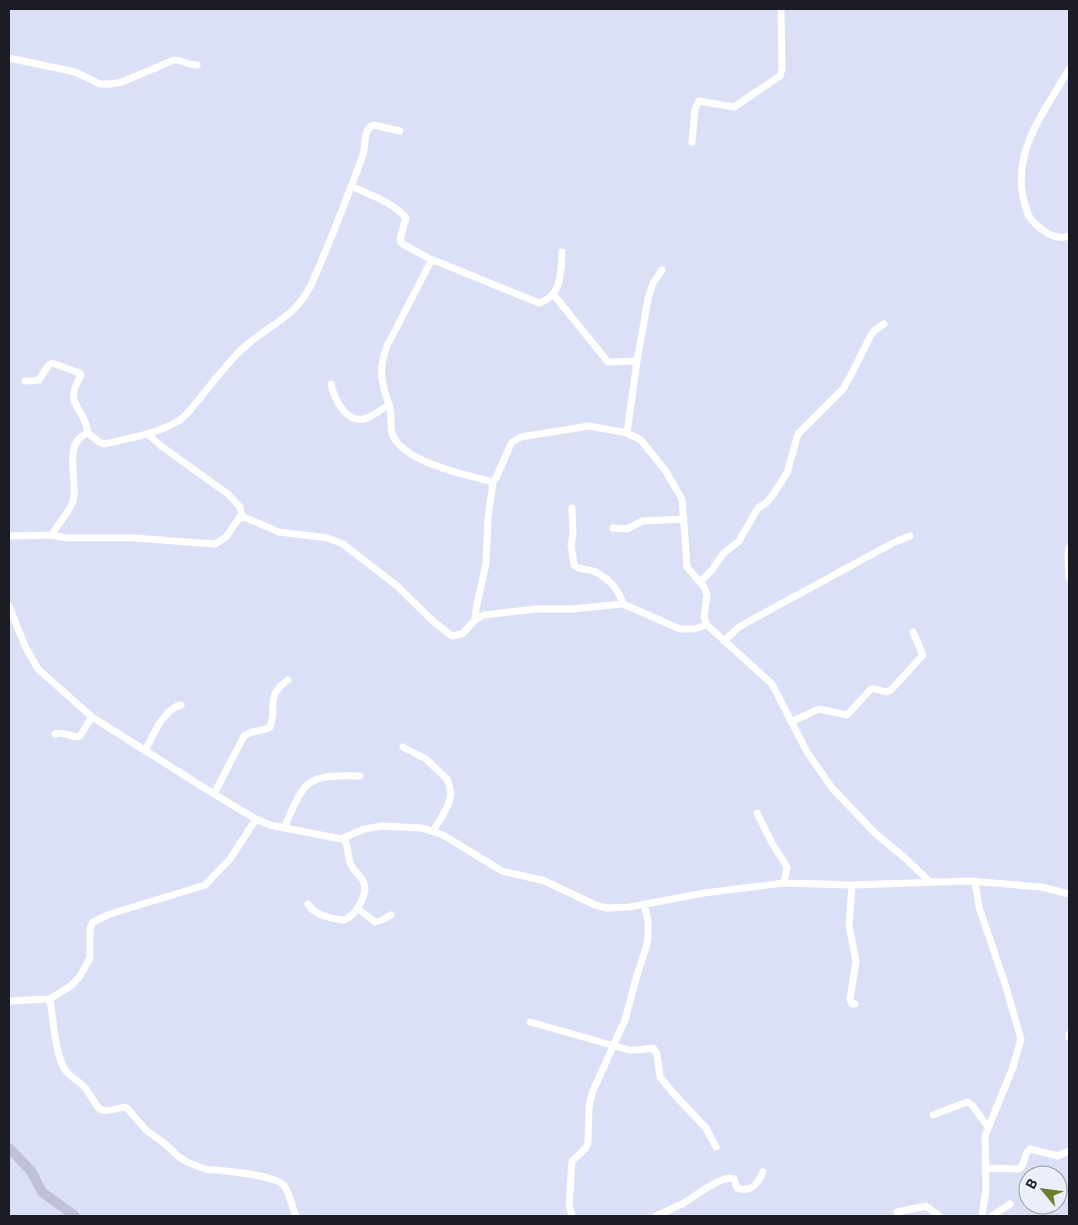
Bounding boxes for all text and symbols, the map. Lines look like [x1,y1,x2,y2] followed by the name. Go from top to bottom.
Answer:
[1018,1165,1068,1215] north arrow
[1022,1176,1041,1191] text: B

